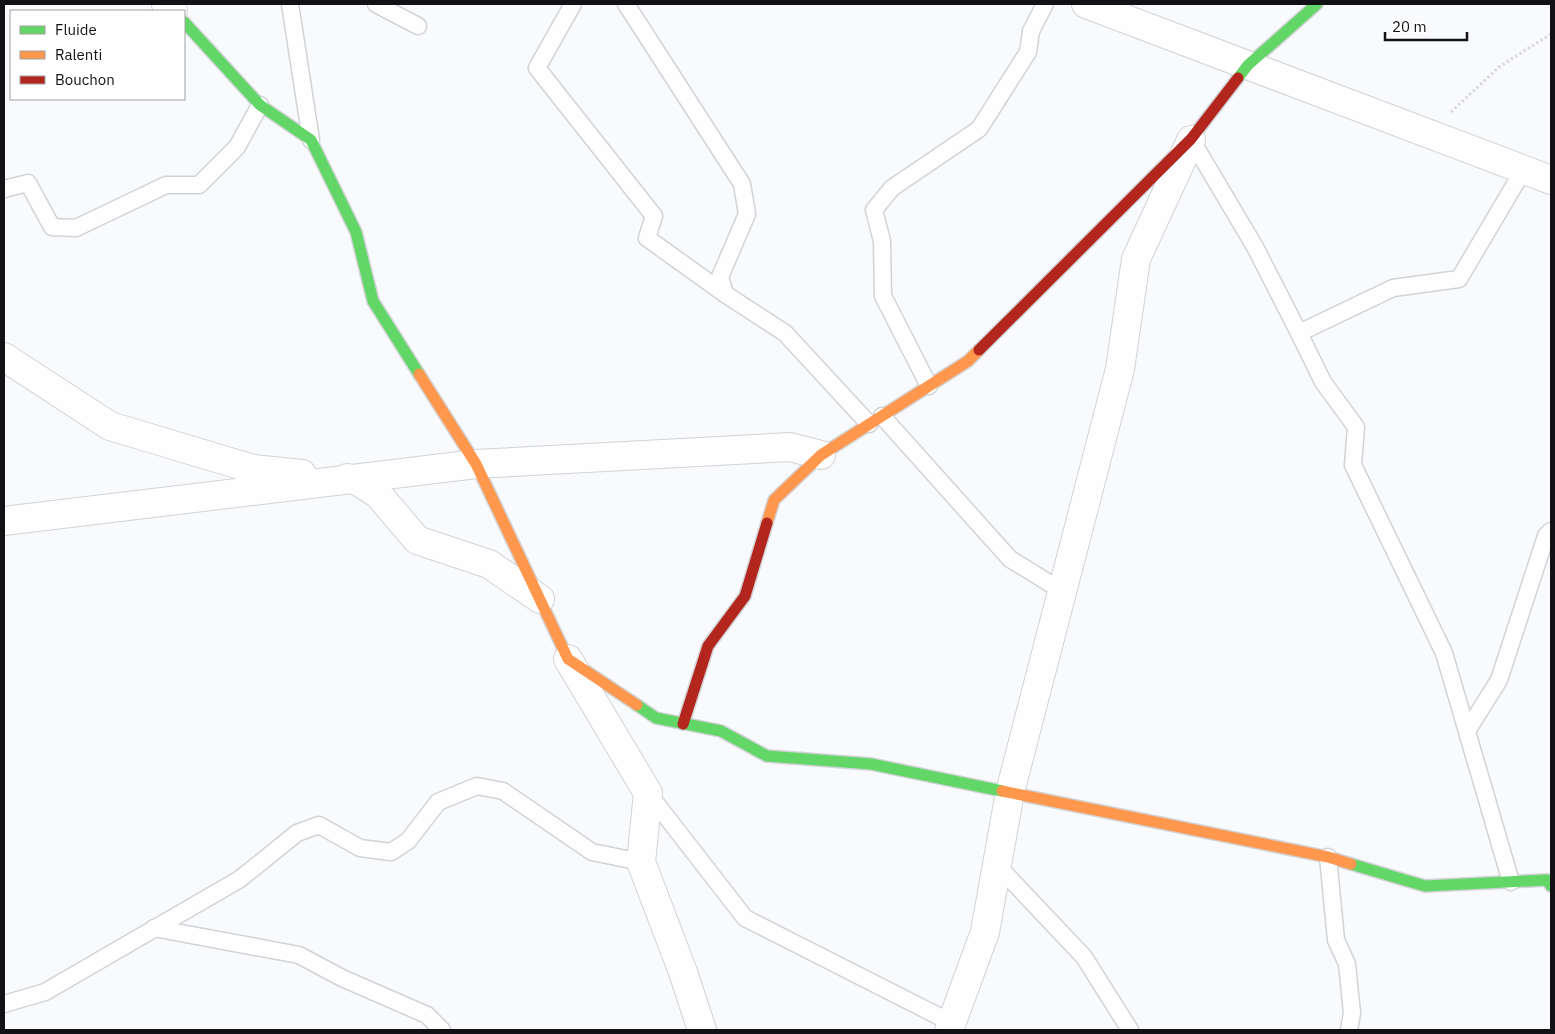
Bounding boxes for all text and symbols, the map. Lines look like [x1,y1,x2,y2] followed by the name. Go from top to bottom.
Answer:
[10,10,185,100] legend
[1385,10,1468,42] scale bar
[1392,17,1427,36] text: 20 m
[55,20,97,39] text: Fluide
[55,45,102,64] text: Ralenti
[55,70,115,89] text: Bouchon

